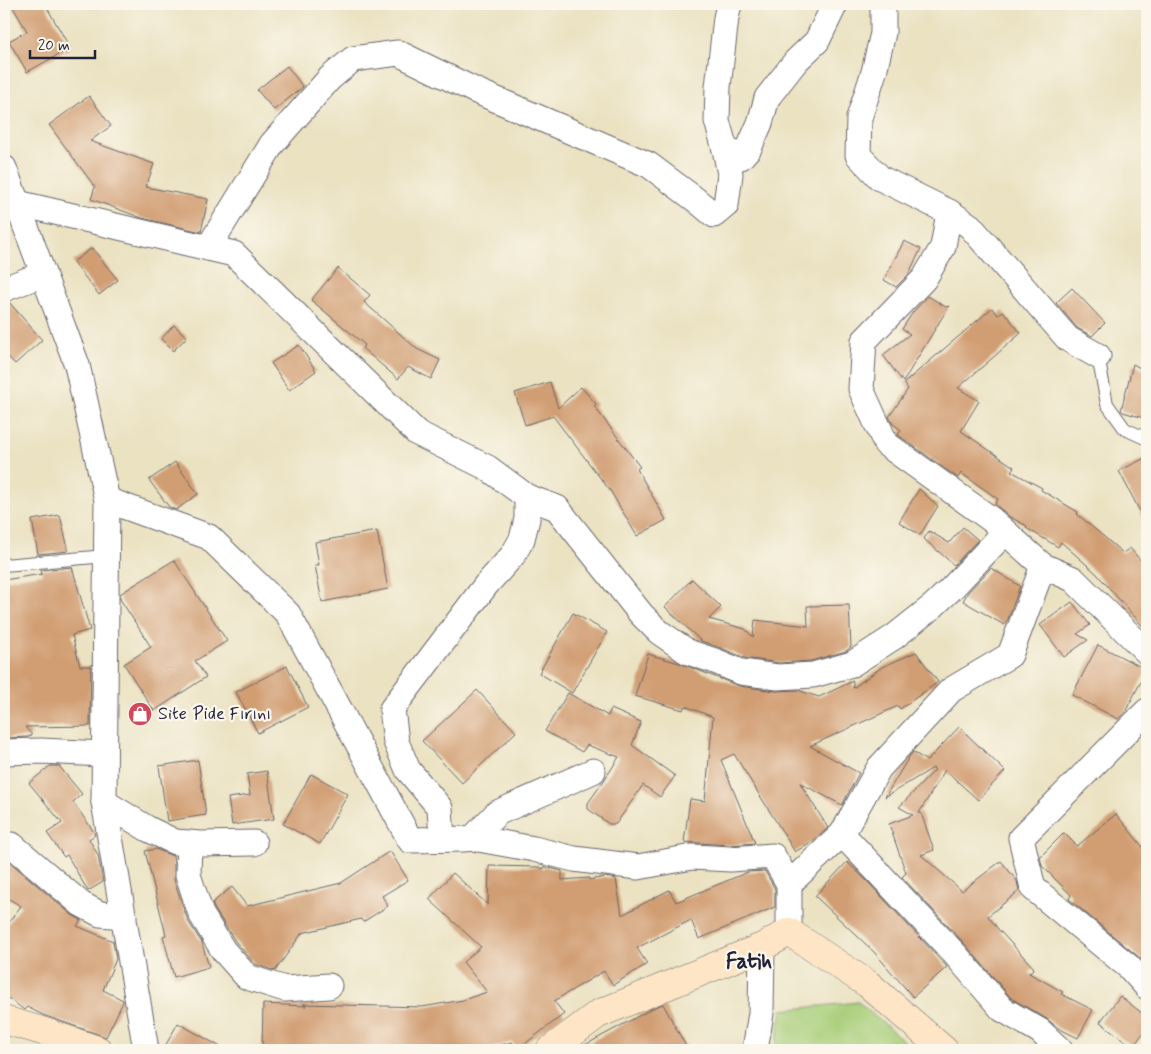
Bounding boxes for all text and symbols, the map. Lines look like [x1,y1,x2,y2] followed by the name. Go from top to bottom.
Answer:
[30,28,95,60] scale bar
[38,36,70,56] text: 20 m
[127,701,153,727] shop icon: Site Pide Fırını
[158,702,271,726] place label: Site Pide Fırını
[726,948,772,976] district label: Fatih

